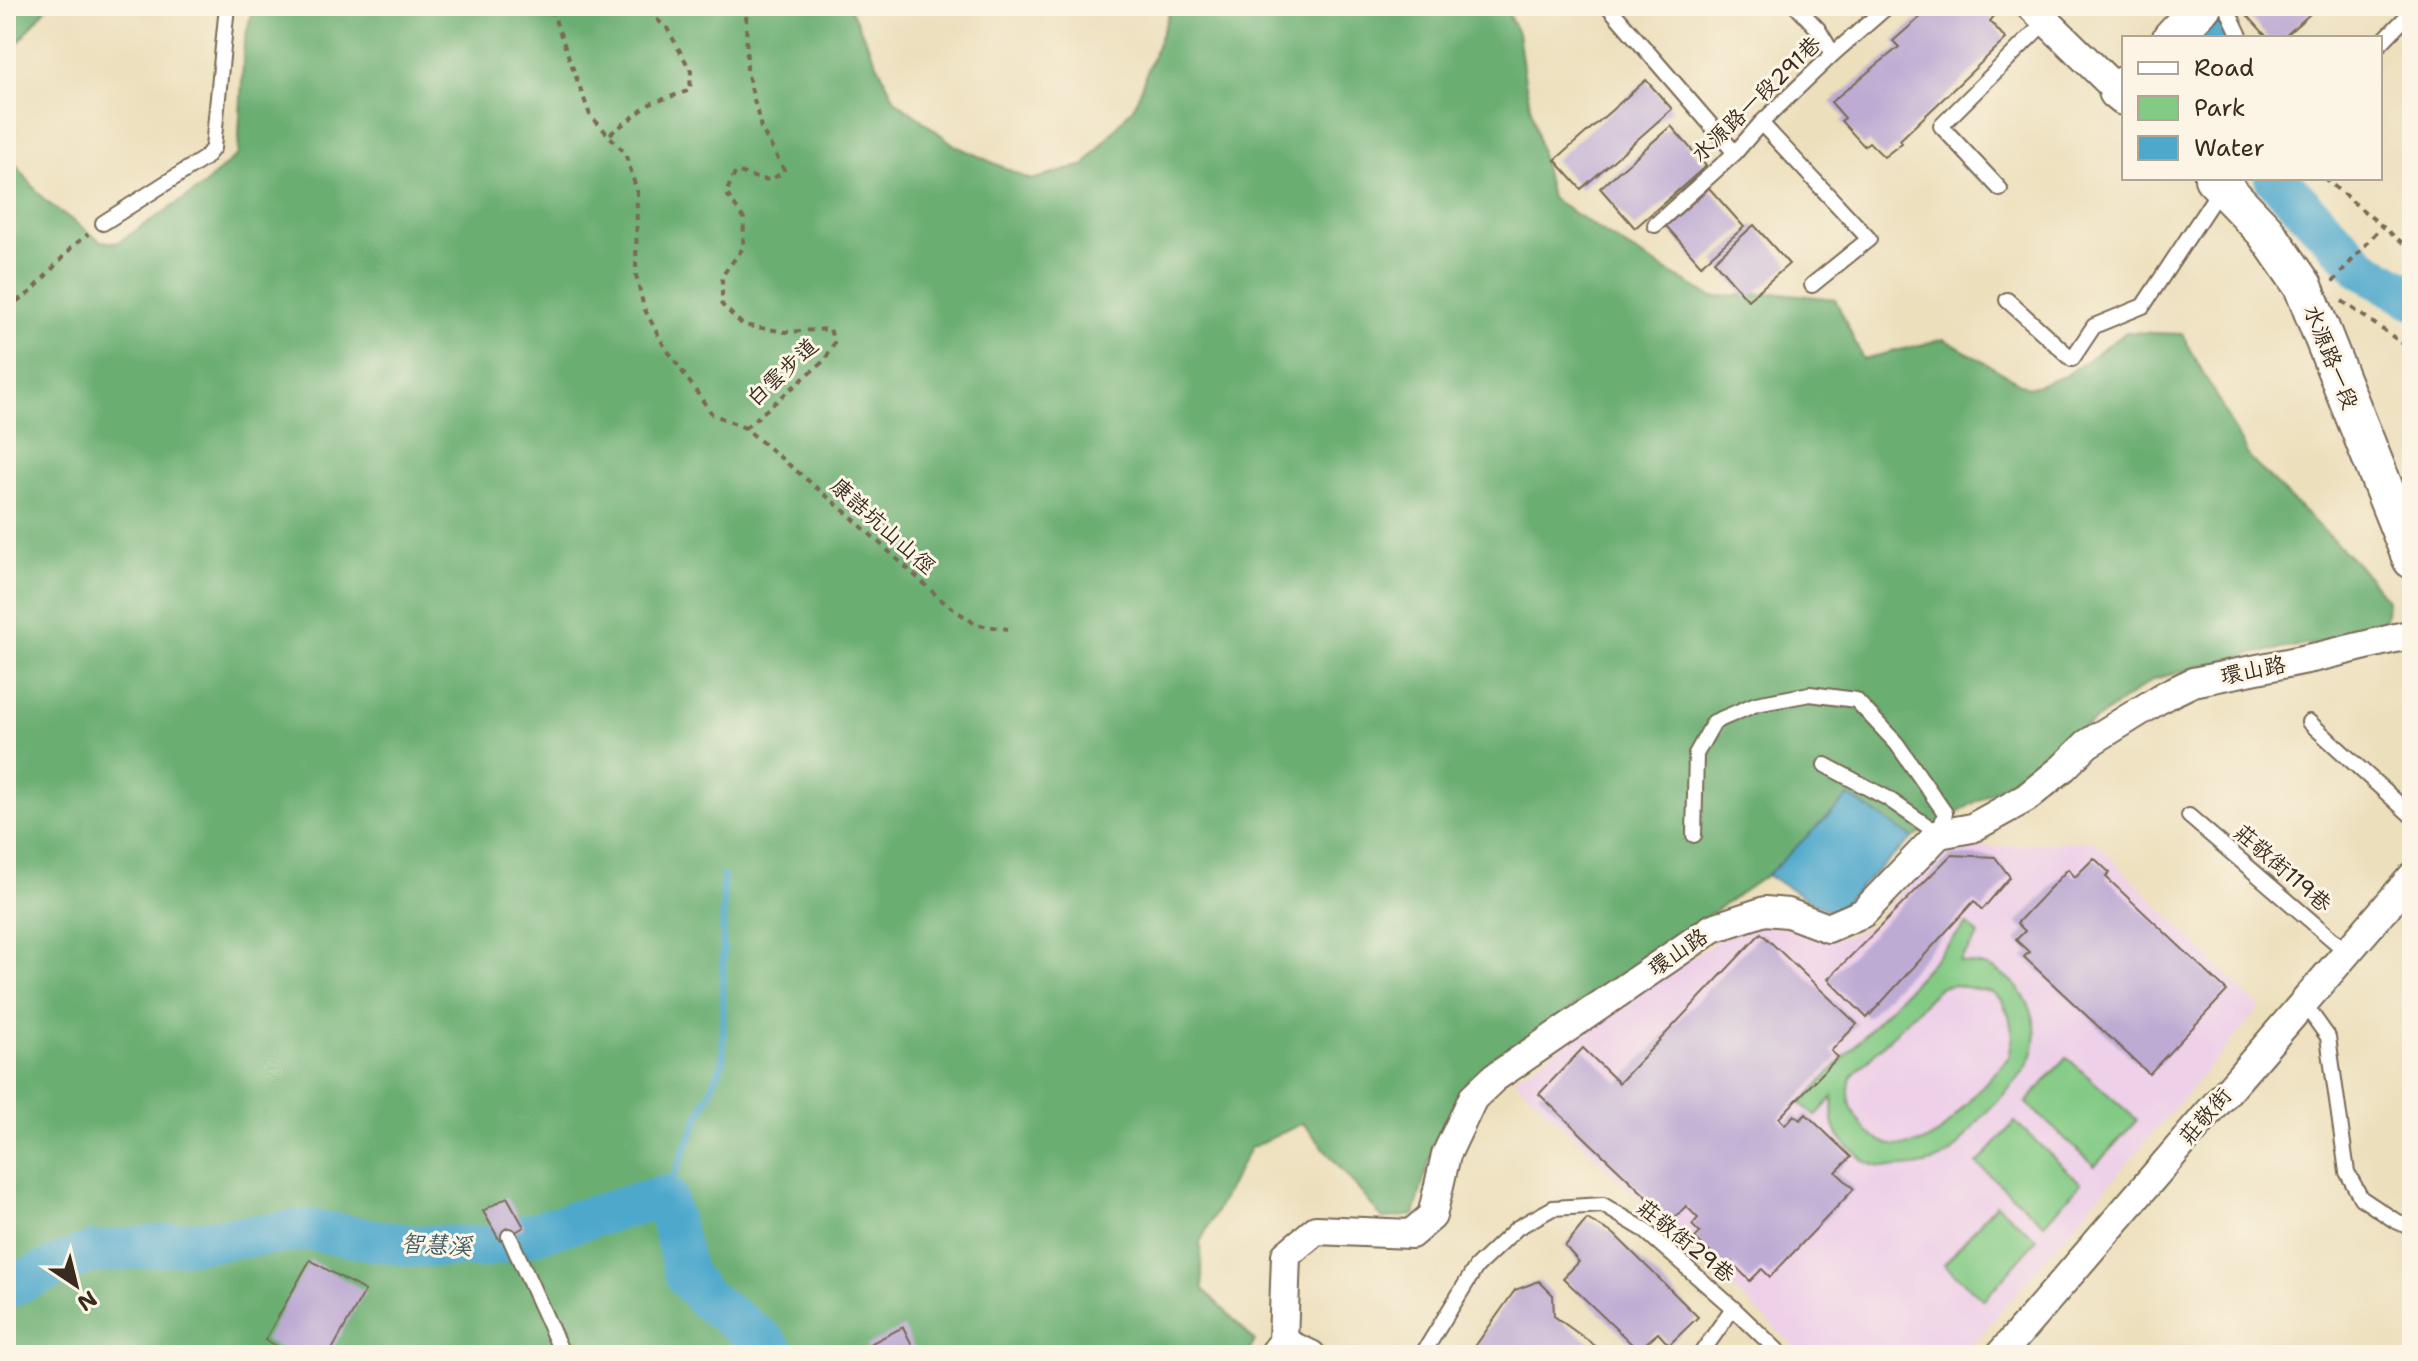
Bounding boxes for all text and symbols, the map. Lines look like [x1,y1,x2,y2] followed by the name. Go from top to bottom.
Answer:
[1685,29,1827,169] street label: 水源路一段291巷
[2122,36,2382,180] legend
[2194,52,2254,84] text: Road
[2194,92,2246,124] text: Park
[2194,132,2265,164] text: Water
[2297,301,2365,413] street label: 水源路一段
[740,331,824,413] street label: 白雲步道
[824,471,942,581] street label: 康誥坑山山徑
[2218,649,2288,691] street label: 環山路
[2228,818,2338,918] street label: 莊敬街119巷
[1643,922,1713,982] street label: 環山路
[2172,1082,2238,1150] street label: 莊敬街
[1631,1193,1741,1289] street label: 莊敬街29巷
[399,1227,475,1263] water label: 智慧溪
[36,1245,116,1325] north arrow
[72,1284,103,1318] text: N

